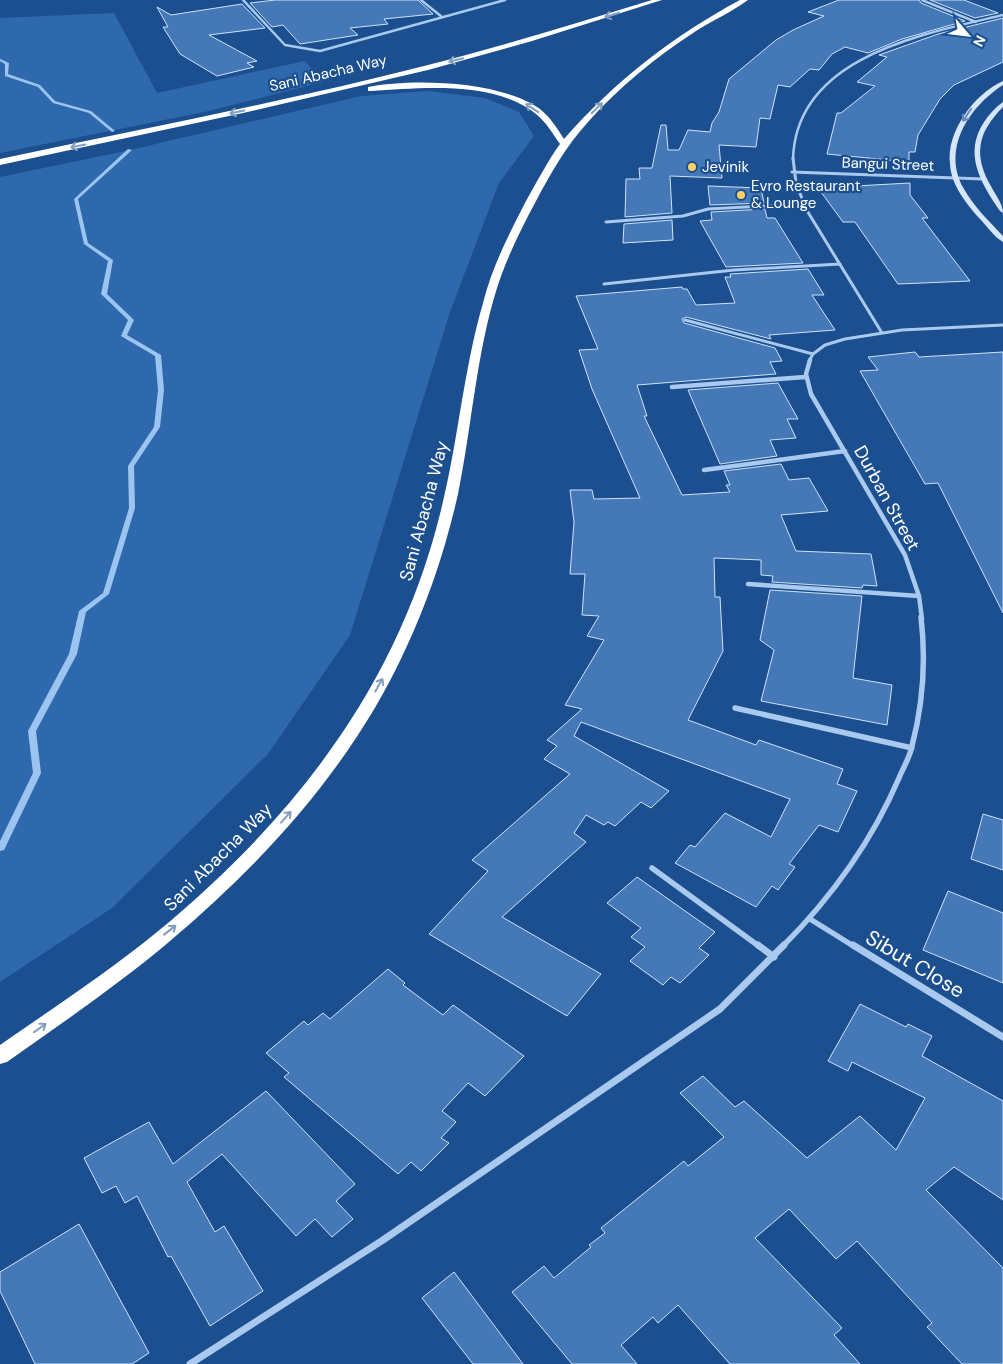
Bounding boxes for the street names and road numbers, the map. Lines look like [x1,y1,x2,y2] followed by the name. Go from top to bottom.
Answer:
[267,50,389,96] street label: Sani Abacha Way
[841,152,935,176] street label: Bangui Street
[394,438,454,584] street label: Sani Abacha Way
[848,441,926,555] street label: Durban Street
[159,798,277,916] street label: Sani Abacha Way
[860,923,970,1005] street label: Sibut Close

